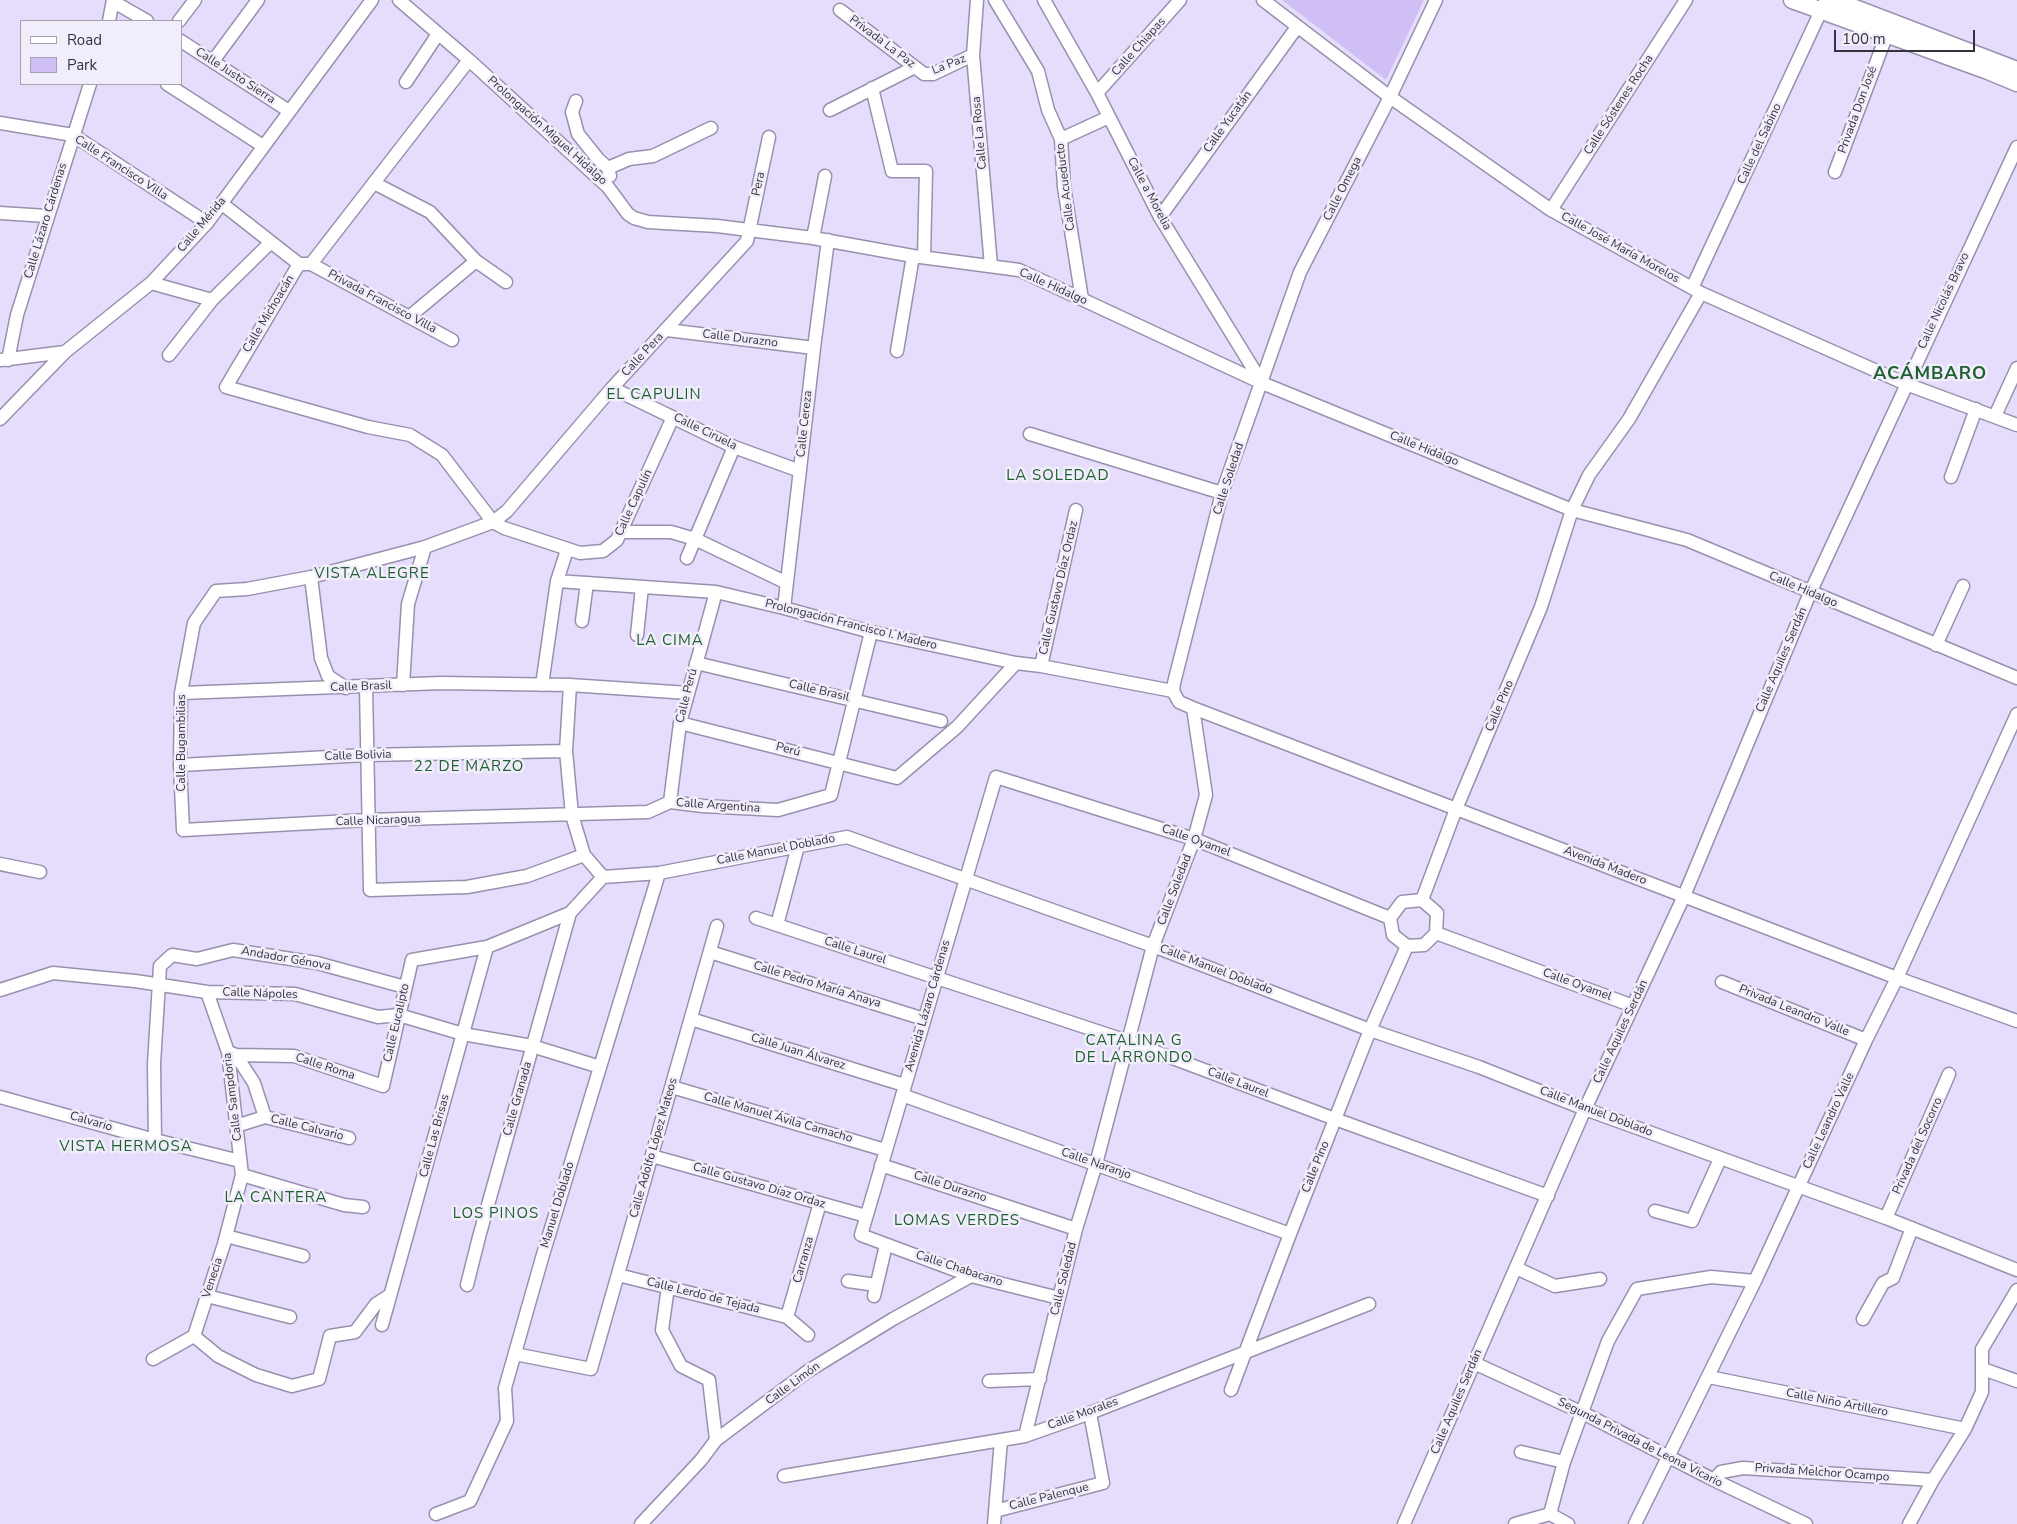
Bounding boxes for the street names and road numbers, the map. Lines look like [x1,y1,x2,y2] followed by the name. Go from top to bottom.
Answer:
[846,13,918,71] street label: Privada La Paz
[1109,15,1169,79] street label: Calle Chiapas
[192,45,278,107] street label: Calle Justo Sierra
[930,52,968,78] street label: La Paz
[1581,52,1657,158] street label: Calle Sóstenes Rocha
[1836,64,1880,156] street label: Privada Don José
[484,73,610,189] street label: Prolongación Miguel Hidalgo
[1201,88,1255,156] street label: Calle Yucatán
[970,96,990,170] street label: Calle La Rosa
[1735,101,1785,187] street label: Calle del Sabino
[72,132,170,204] street label: Calle Francisco Villa
[1053,142,1079,232] street label: Calle Acueducto
[1124,155,1174,233] street label: Calle a Morelia
[1321,155,1365,223] street label: Calle Omega
[22,161,70,281] street label: Calle Lázaro Cárdenas
[749,171,769,197] street label: Pera
[175,194,229,256] street label: Calle Mérida
[1558,209,1682,287] street label: Calle José María Morelos
[1915,251,1973,351] street label: Calle Nicolás Bravo
[1017,266,1089,308] street label: Calle Hidalgo
[325,267,439,337] street label: Privada Francisco Villa
[240,273,298,355] street label: Calle Michoacán
[701,327,779,351] street label: Calle Durazno
[619,330,667,380] street label: Calle Pera
[794,390,816,458] street label: Calle Cereza
[671,410,739,454] street label: Calle Ciruela
[1387,429,1461,469] street label: Calle Hidalgo
[1211,441,1247,517] street label: Calle Soledad
[612,467,656,539] street label: Calle Capulín
[1037,520,1081,656] street label: Calle Gustavo Díaz Ordaz
[1766,569,1840,611] street label: Calle Hidalgo
[764,597,938,653] street label: Prolongación Francisco I. Madero
[1753,605,1811,715] street label: Calle Aquiles Serdán
[673,667,701,725] street label: Calle Perú
[787,677,851,705] street label: Calle Brasil
[1483,678,1517,734] street label: Calle Pino
[330,679,392,695] street label: Calle Brasil
[175,694,189,792] street label: Calle Bugambilias
[774,740,802,760] street label: Perú
[324,748,392,764] street label: Calle Bolivia
[676,796,760,816] street label: Calle Argentina
[335,812,421,830] street label: Calle Nicaragua
[1159,822,1233,860] street label: Calle Oyamel
[716,831,836,869] street label: Calle Manuel Doblado
[1561,844,1649,888] street label: Avenida Madero
[1155,852,1195,928] street label: Calle Soledad
[822,934,888,968] street label: Calle Laurel
[902,938,954,1074] street label: Avenida Lázaro Cárdenas
[1157,942,1275,998] street label: Calle Manuel Doblado
[240,944,332,974] street label: Andador Génova
[751,959,883,1011] street label: Calle Pedro María Anaya
[1540,966,1614,1004] street label: Calle Oyamel
[1591,978,1651,1086] street label: Calle Aquiles Serdán
[381,982,413,1064] street label: Calle Eucalipto
[1737,982,1851,1040] street label: Privada Leandro Valle
[222,985,298,1003] street label: Calle Nápoles
[749,1031,847,1073] street label: Calle Juan Álvarez
[293,1051,357,1083] street label: Calle Roma
[220,1052,246,1142] street label: Calle Sampdoria
[501,1060,535,1138] street label: Calle Granada
[1205,1065,1271,1101] street label: Calle Laurel
[1800,1070,1858,1172] street label: Calle Leandro Valle
[627,1076,681,1220] street label: Calle Adolfo López Mateos
[1537,1084,1655,1140] street label: Calle Manuel Doblado
[702,1090,854,1146] street label: Calle Manuel Ávila Camacho
[417,1093,453,1179] street label: Calle Las Brisas
[1890,1095,1946,1197] street label: Privada del Socorro
[68,1109,114,1135] street label: Calvario
[269,1112,345,1144] street label: Calle Calvario
[1299,1139,1333,1195] street label: Calle Pino
[1059,1145,1133,1183] street label: Calle Naranjo
[538,1160,578,1250] street label: Manuel Doblado
[691,1160,827,1212] street label: Calle Gustavo Díaz Ordaz
[912,1168,988,1206] street label: Calle Durazno
[790,1235,818,1285] street label: Carranza
[1048,1241,1080,1317] street label: Calle Soledad
[914,1248,1004,1290] street label: Calle Chabacano
[200,1256,226,1300] street label: Venecia
[645,1275,761,1317] street label: Calle Lerdo de Tejada
[1428,1347,1486,1457] street label: Calle Aquiles Serdán
[763,1359,823,1409] street label: Calle Limón
[1785,1386,1889,1420] street label: Calle Niño Artillero
[1046,1395,1120,1433] street label: Calle Morales
[1555,1395,1725,1491] street label: Segunda Privada de Leona Vicario
[1754,1461,1890,1485] street label: Privada Melchor Ocampo
[1008,1480,1090,1514] street label: Calle Palenque

